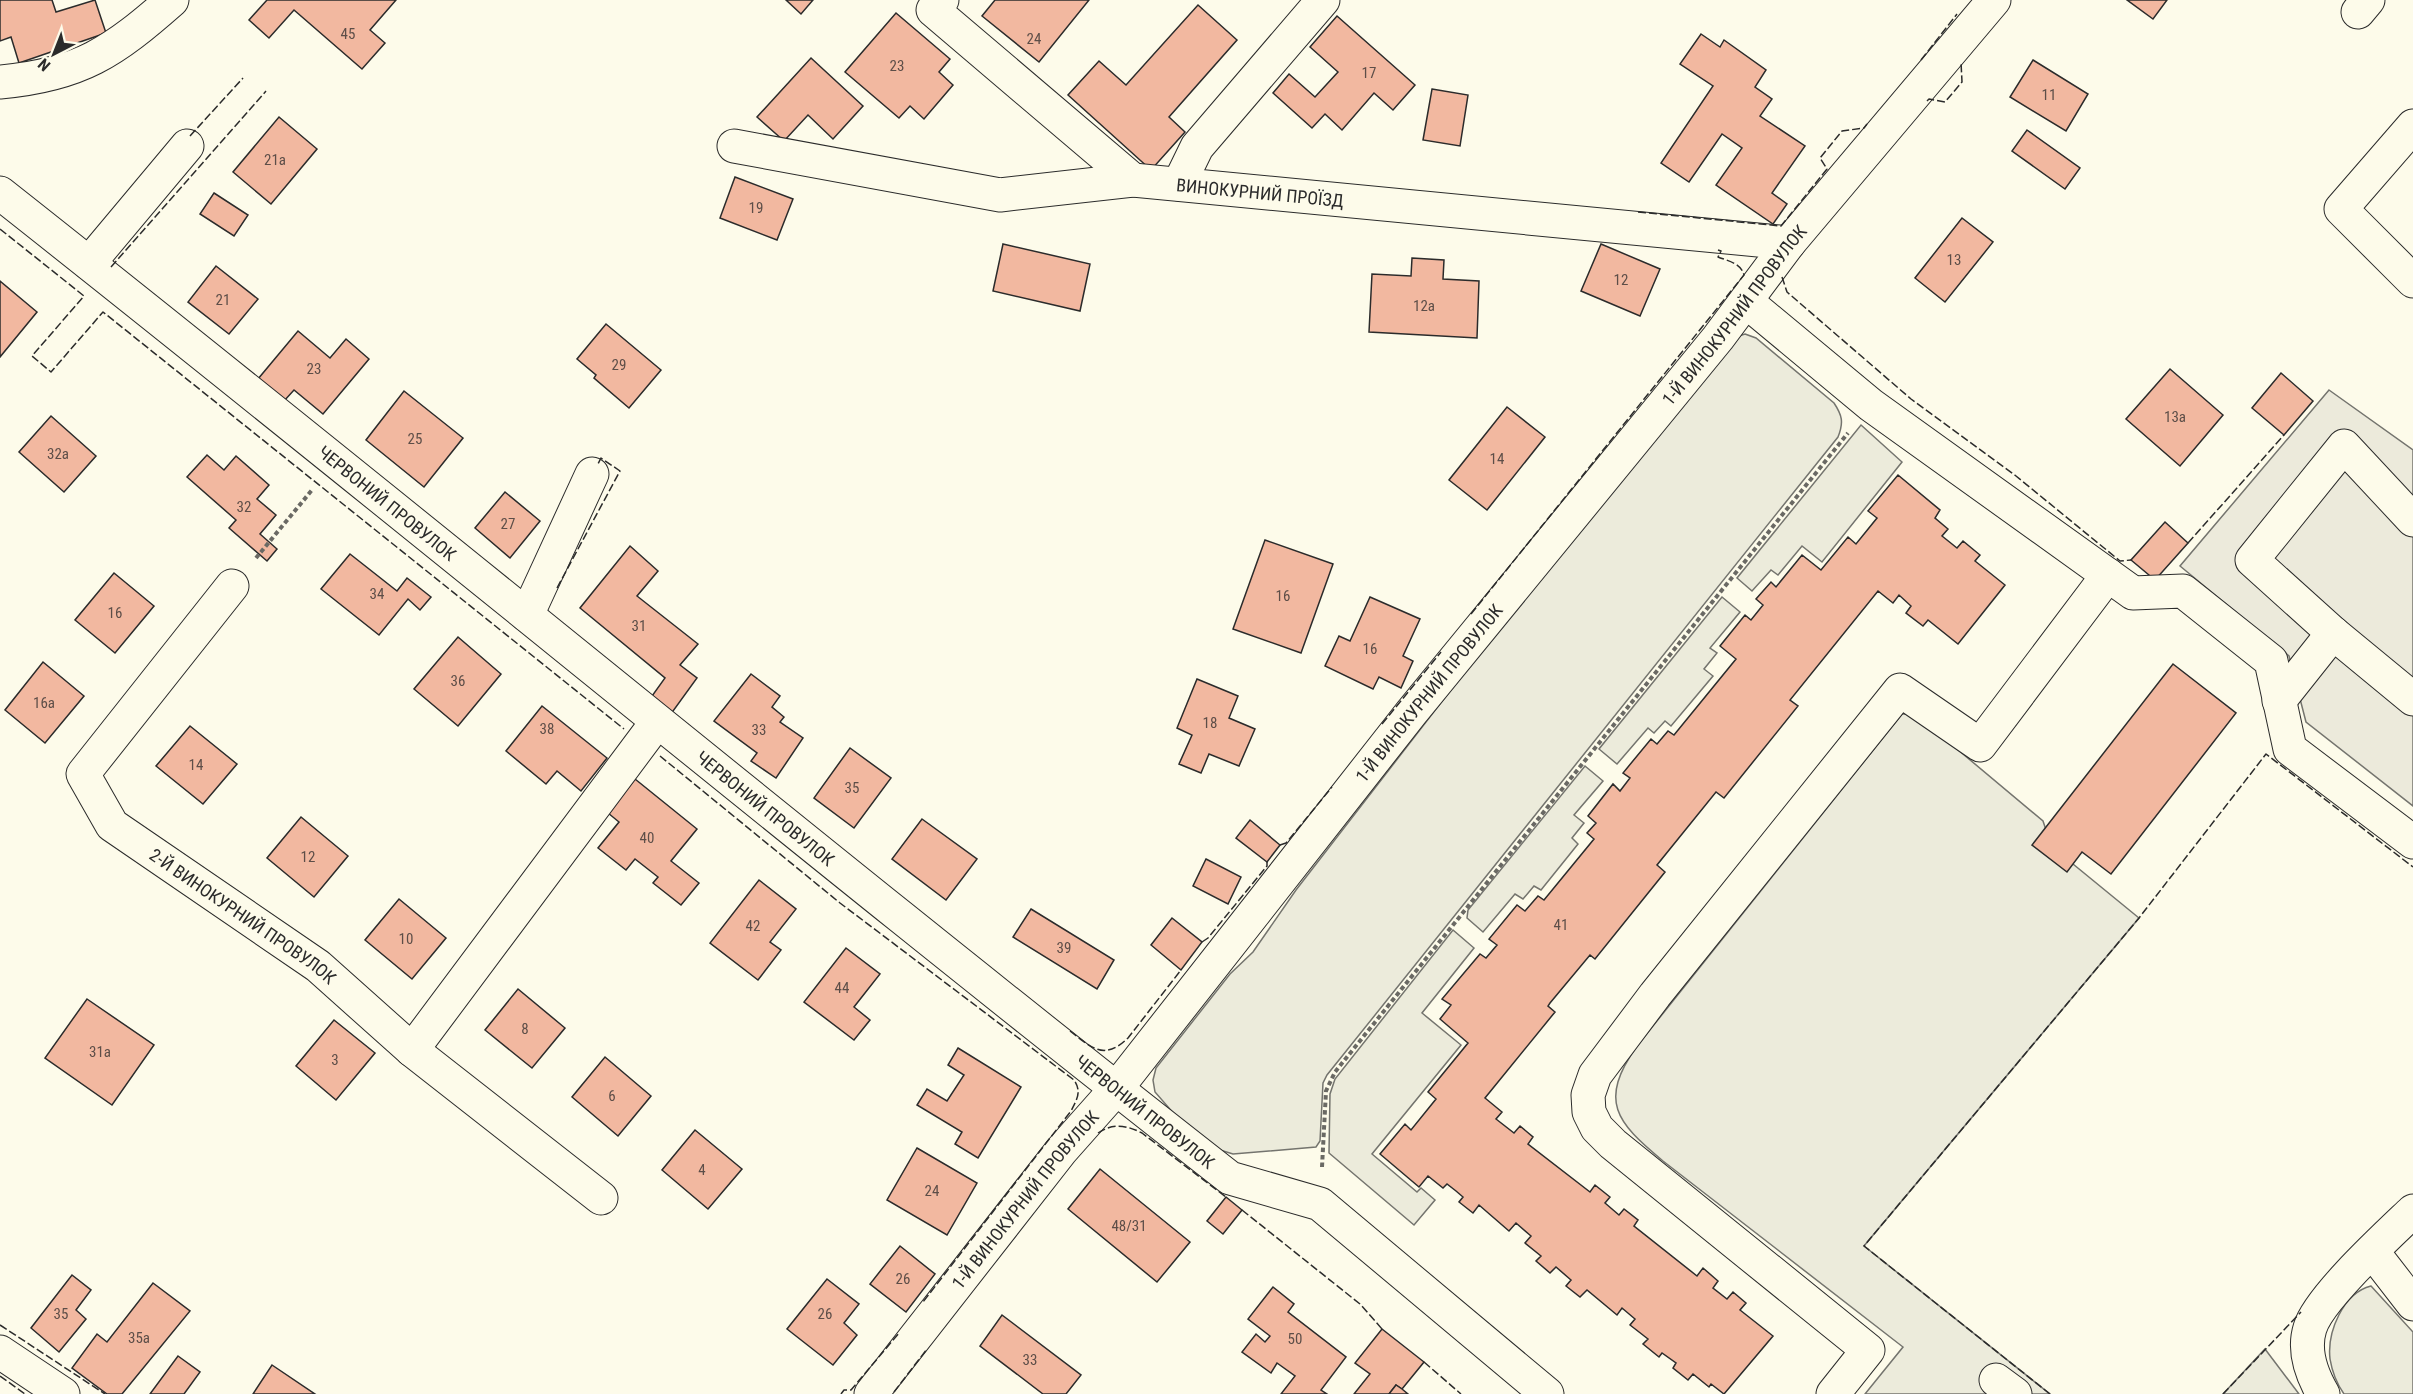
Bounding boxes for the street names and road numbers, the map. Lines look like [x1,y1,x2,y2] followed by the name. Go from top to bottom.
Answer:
[1175,174,1345,211] street label: ВИНОКУРНИЙ ПРОЇЗД
[1657,220,1810,409] street label: 1-Й ВИНОКУРНИЙ ПРОВУЛОК
[314,441,461,565] street label: ЧЕРВОНИЙ ПРОВУЛОК
[1351,600,1506,786] street label: 1-Й ВИНОКУРНИЙ ПРОВУЛОК
[692,746,839,870] street label: ЧЕРВОНИЙ ПРОВУЛОК
[146,844,341,988] street label: 2-Й ВИНОКУРНИЙ ПРОВУЛОК
[1072,1050,1219,1173] street label: ЧЕРВОНИЙ ПРОВУЛОК
[947,1106,1103,1293] street label: 1-Й ВИНОКУРНИЙ ПРОВУЛОК

